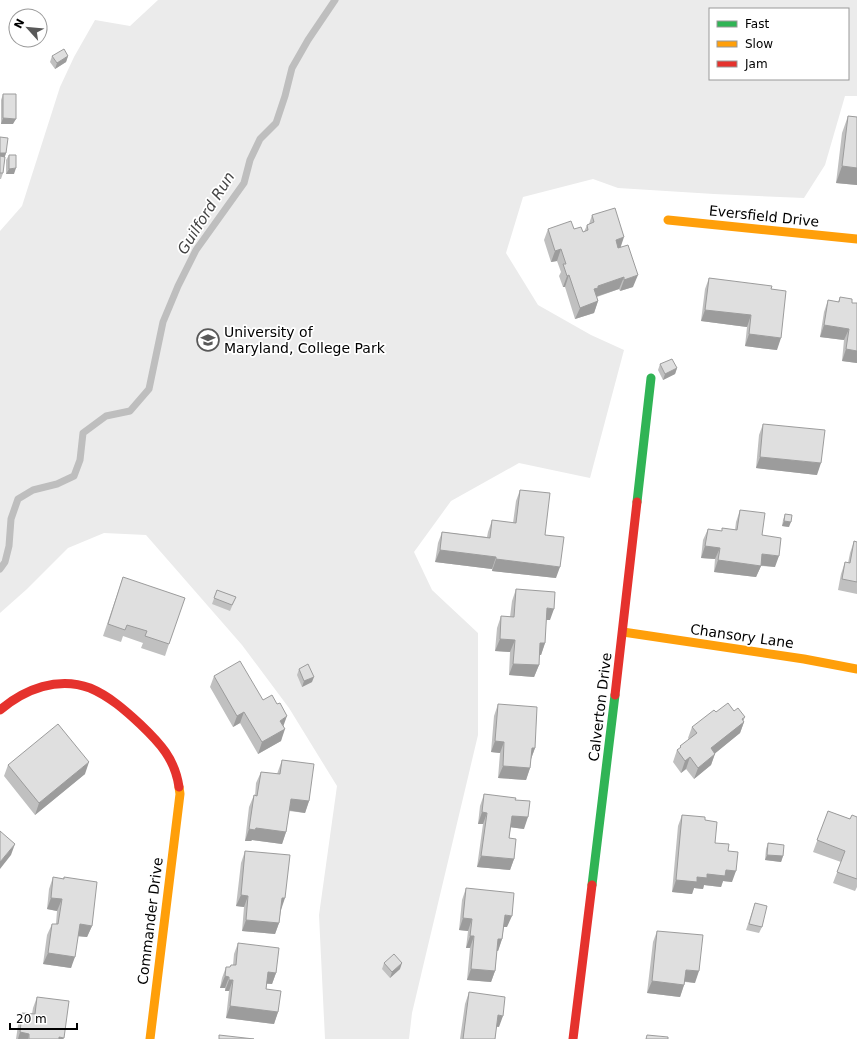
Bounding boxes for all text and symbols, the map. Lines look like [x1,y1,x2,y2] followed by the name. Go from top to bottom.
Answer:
[8,8,48,48] north arrow
[709,8,849,80] legend
[12,17,27,31] text: N
[745,17,769,31] text: Fast
[745,37,773,51] text: Slow
[744,57,768,71] text: Jam
[174,168,238,258] water label: Guilford Run
[708,202,820,230] street label: Eversfield Drive
[224,324,386,356] place label: University of Maryland, College Park
[195,327,221,353] school or university icon: University of Maryland, College Park
[689,621,795,651] street label: Chansory Lane
[585,652,615,762] street label: Calverton Drive
[134,856,166,986] street label: Commander Drive
[10,1005,77,1031] scale bar
[16,1012,47,1026] text: 20 m

